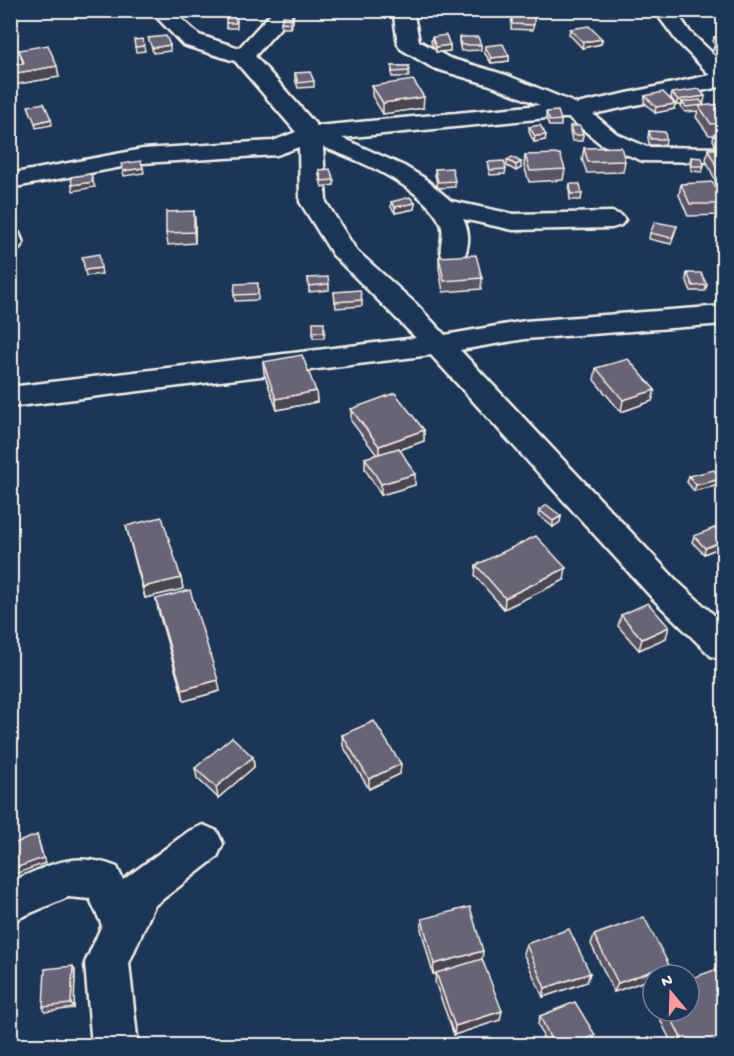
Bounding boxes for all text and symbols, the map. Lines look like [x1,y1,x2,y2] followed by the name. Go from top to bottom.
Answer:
[641,963,701,1023] north arrow
[659,971,676,993] text: N

